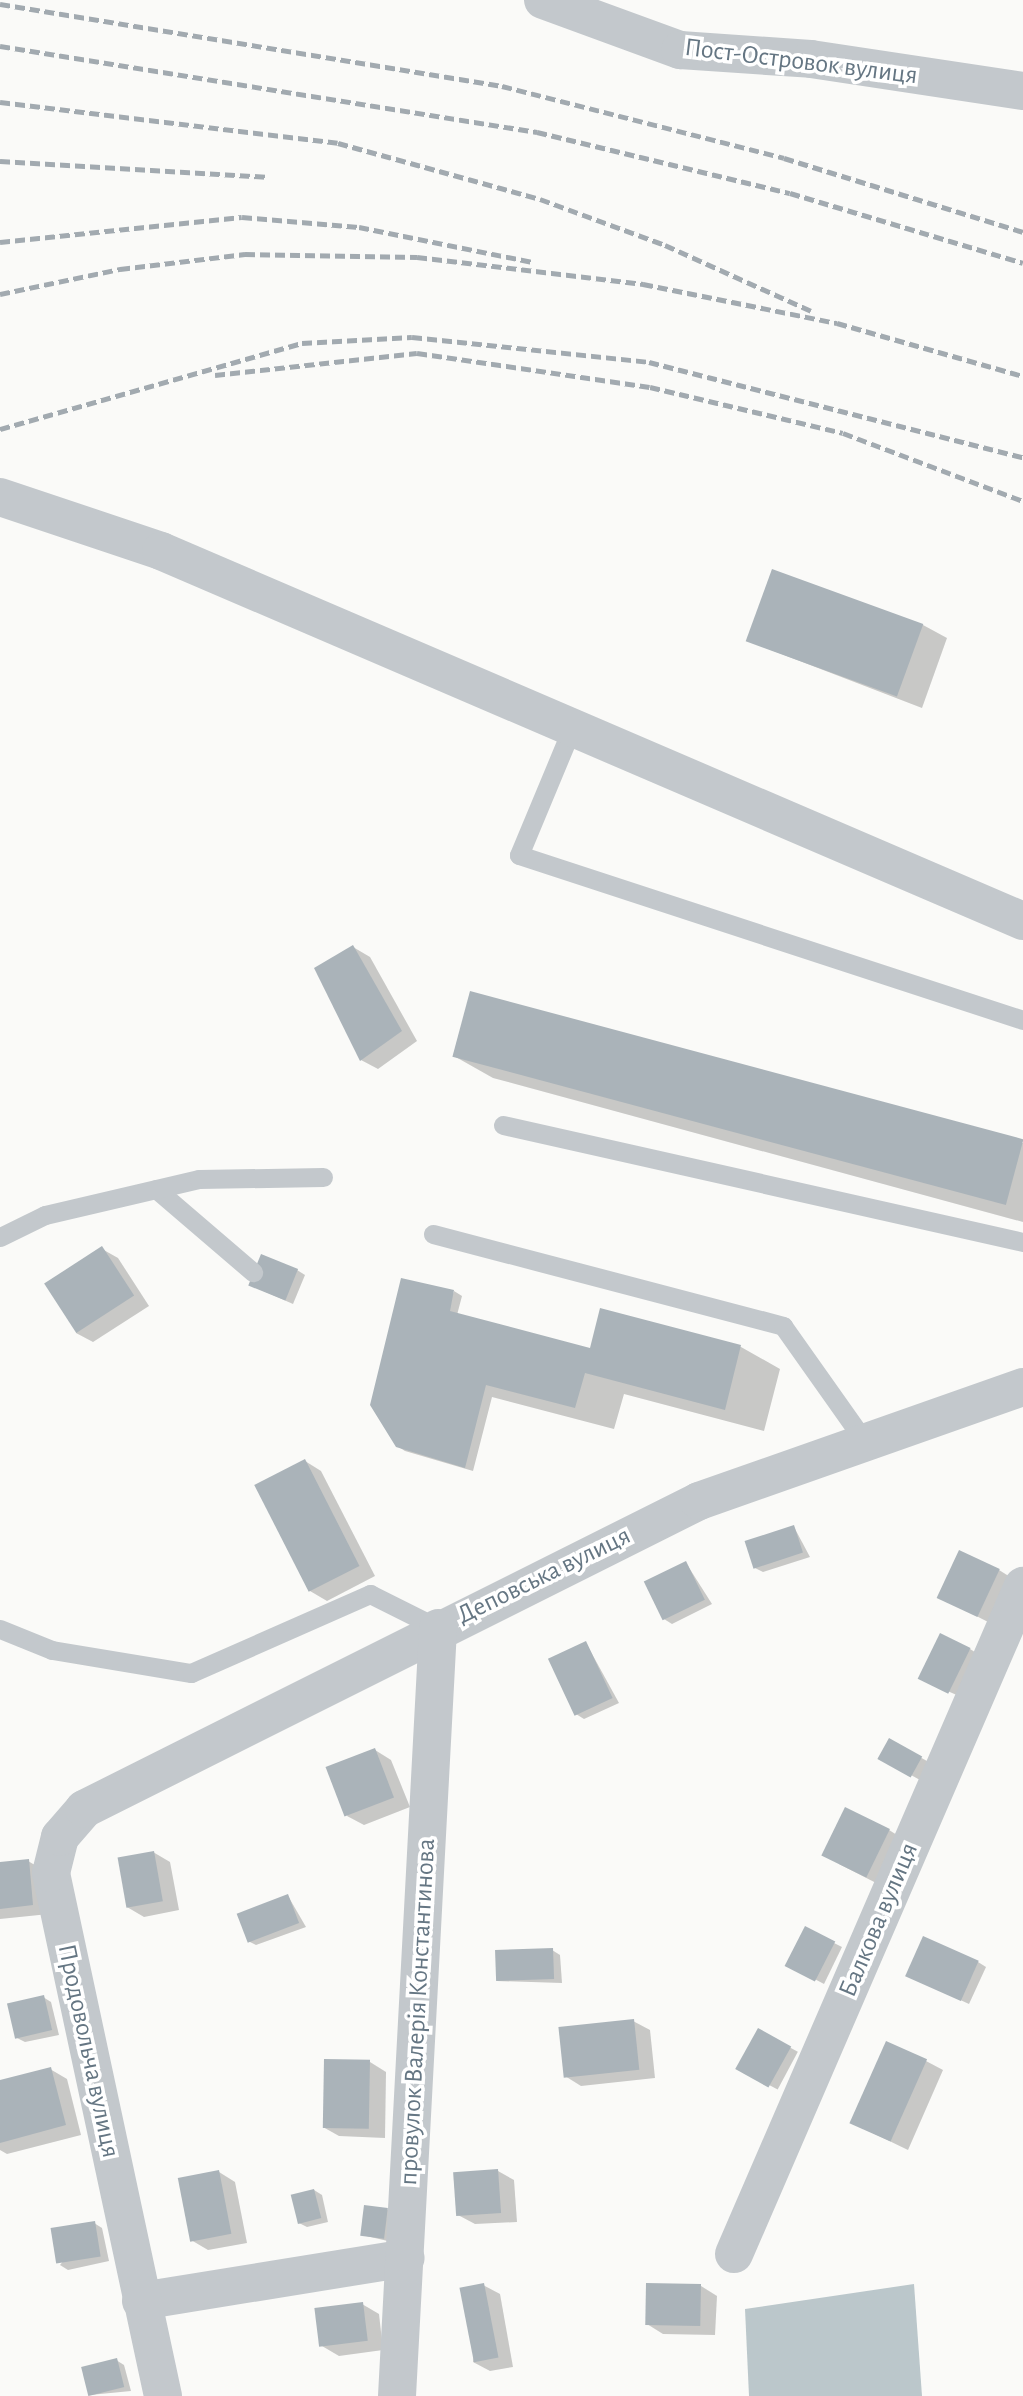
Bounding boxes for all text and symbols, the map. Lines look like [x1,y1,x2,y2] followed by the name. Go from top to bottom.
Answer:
[683,32,919,92] street label: Пост-Островок вулиця
[452,1520,636,1632] street label: Деповська вулиця
[393,1838,443,2186] street label: провулок Валерія Константинова
[832,1838,926,2002] street label: Балкова вулиця
[50,1941,126,2161] street label: Продовольча вулиця

